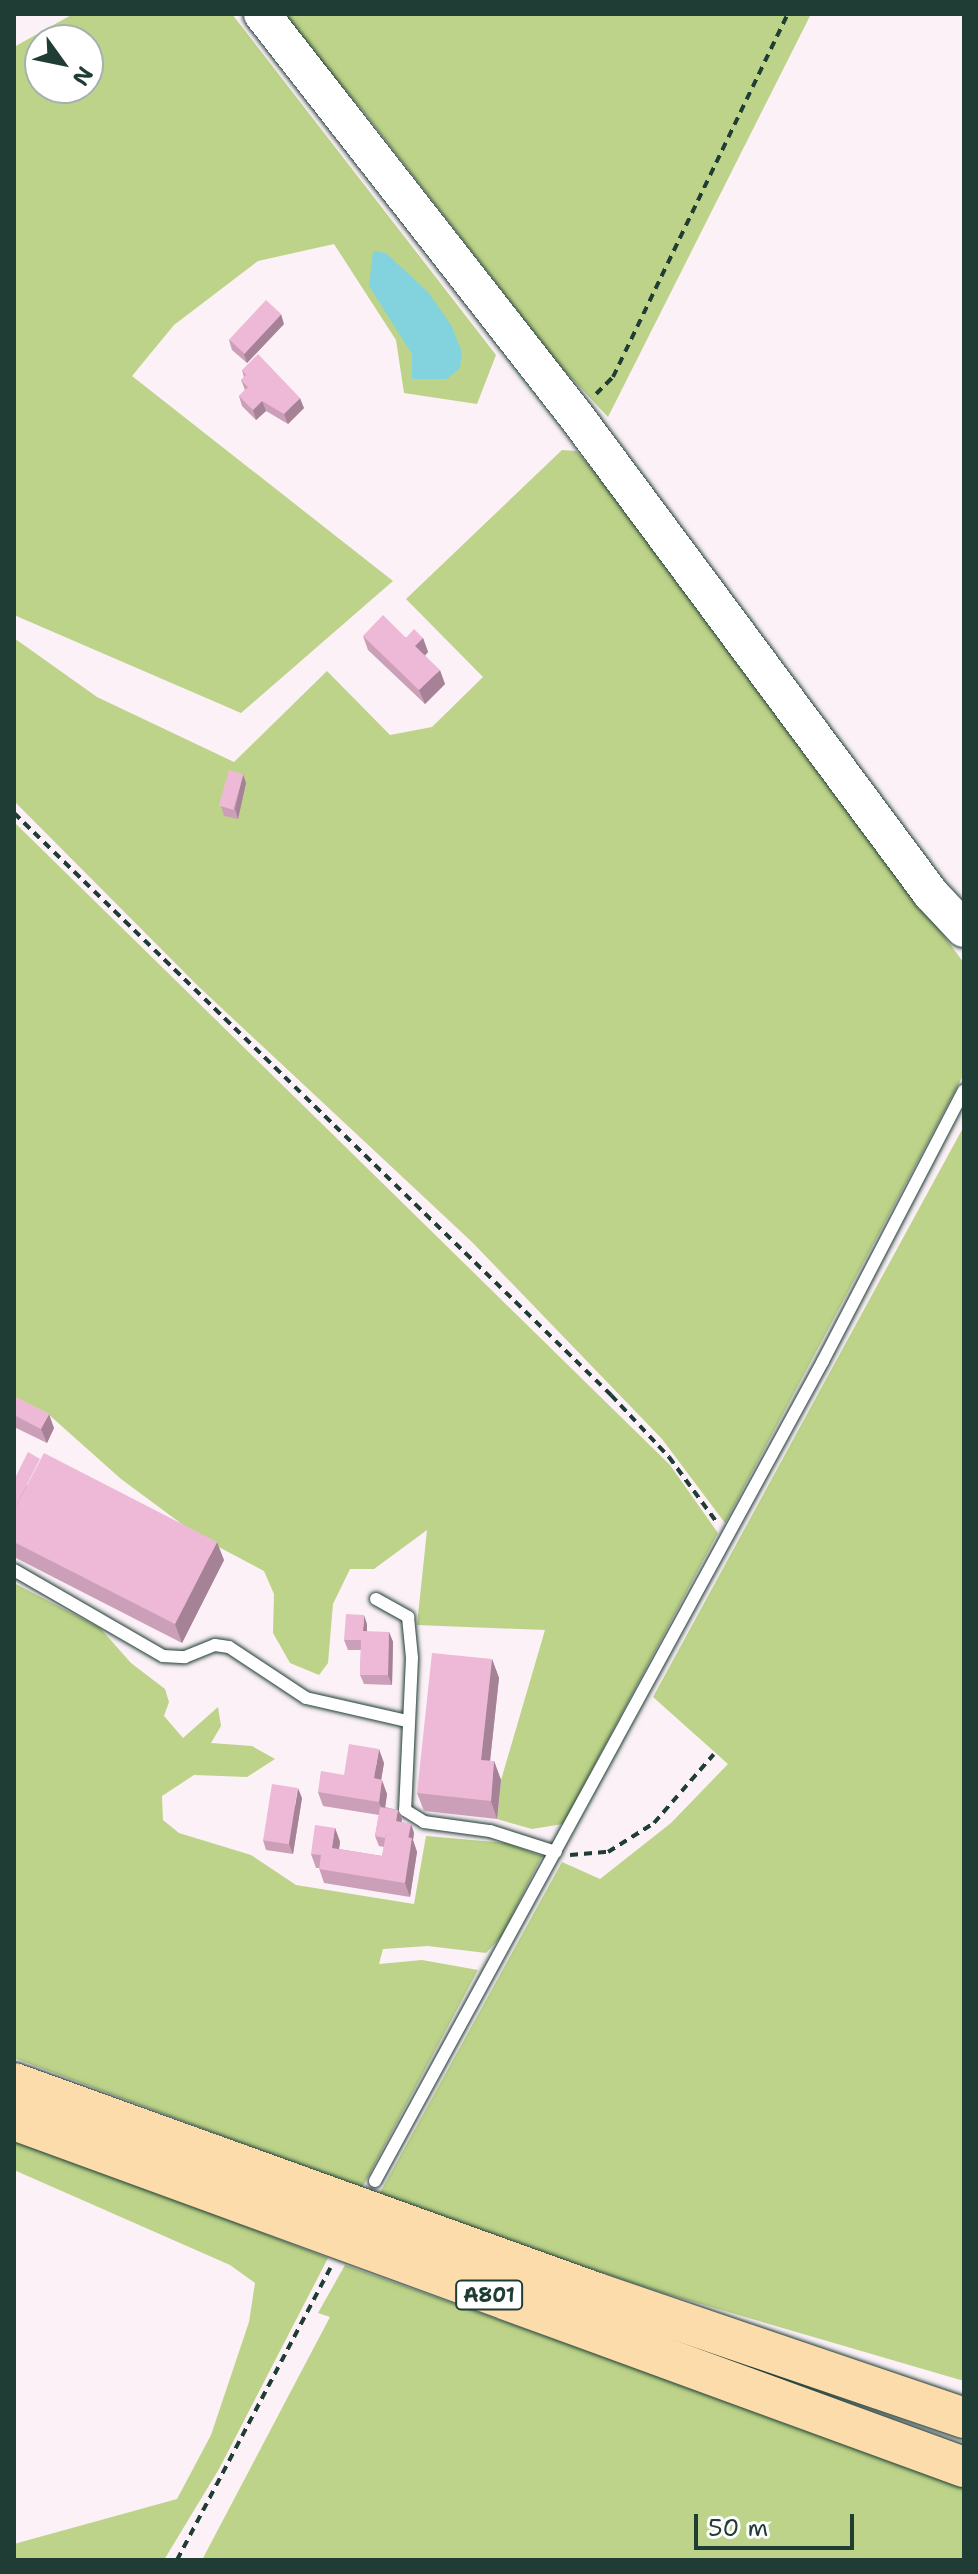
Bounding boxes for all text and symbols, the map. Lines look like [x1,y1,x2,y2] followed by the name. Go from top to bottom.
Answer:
[24,24,104,104] north arrow
[66,61,100,91] text: N
[455,2279,523,2311] road number: A801
[698,2498,858,2548] scale bar
[708,2512,768,2544] text: 50 m

